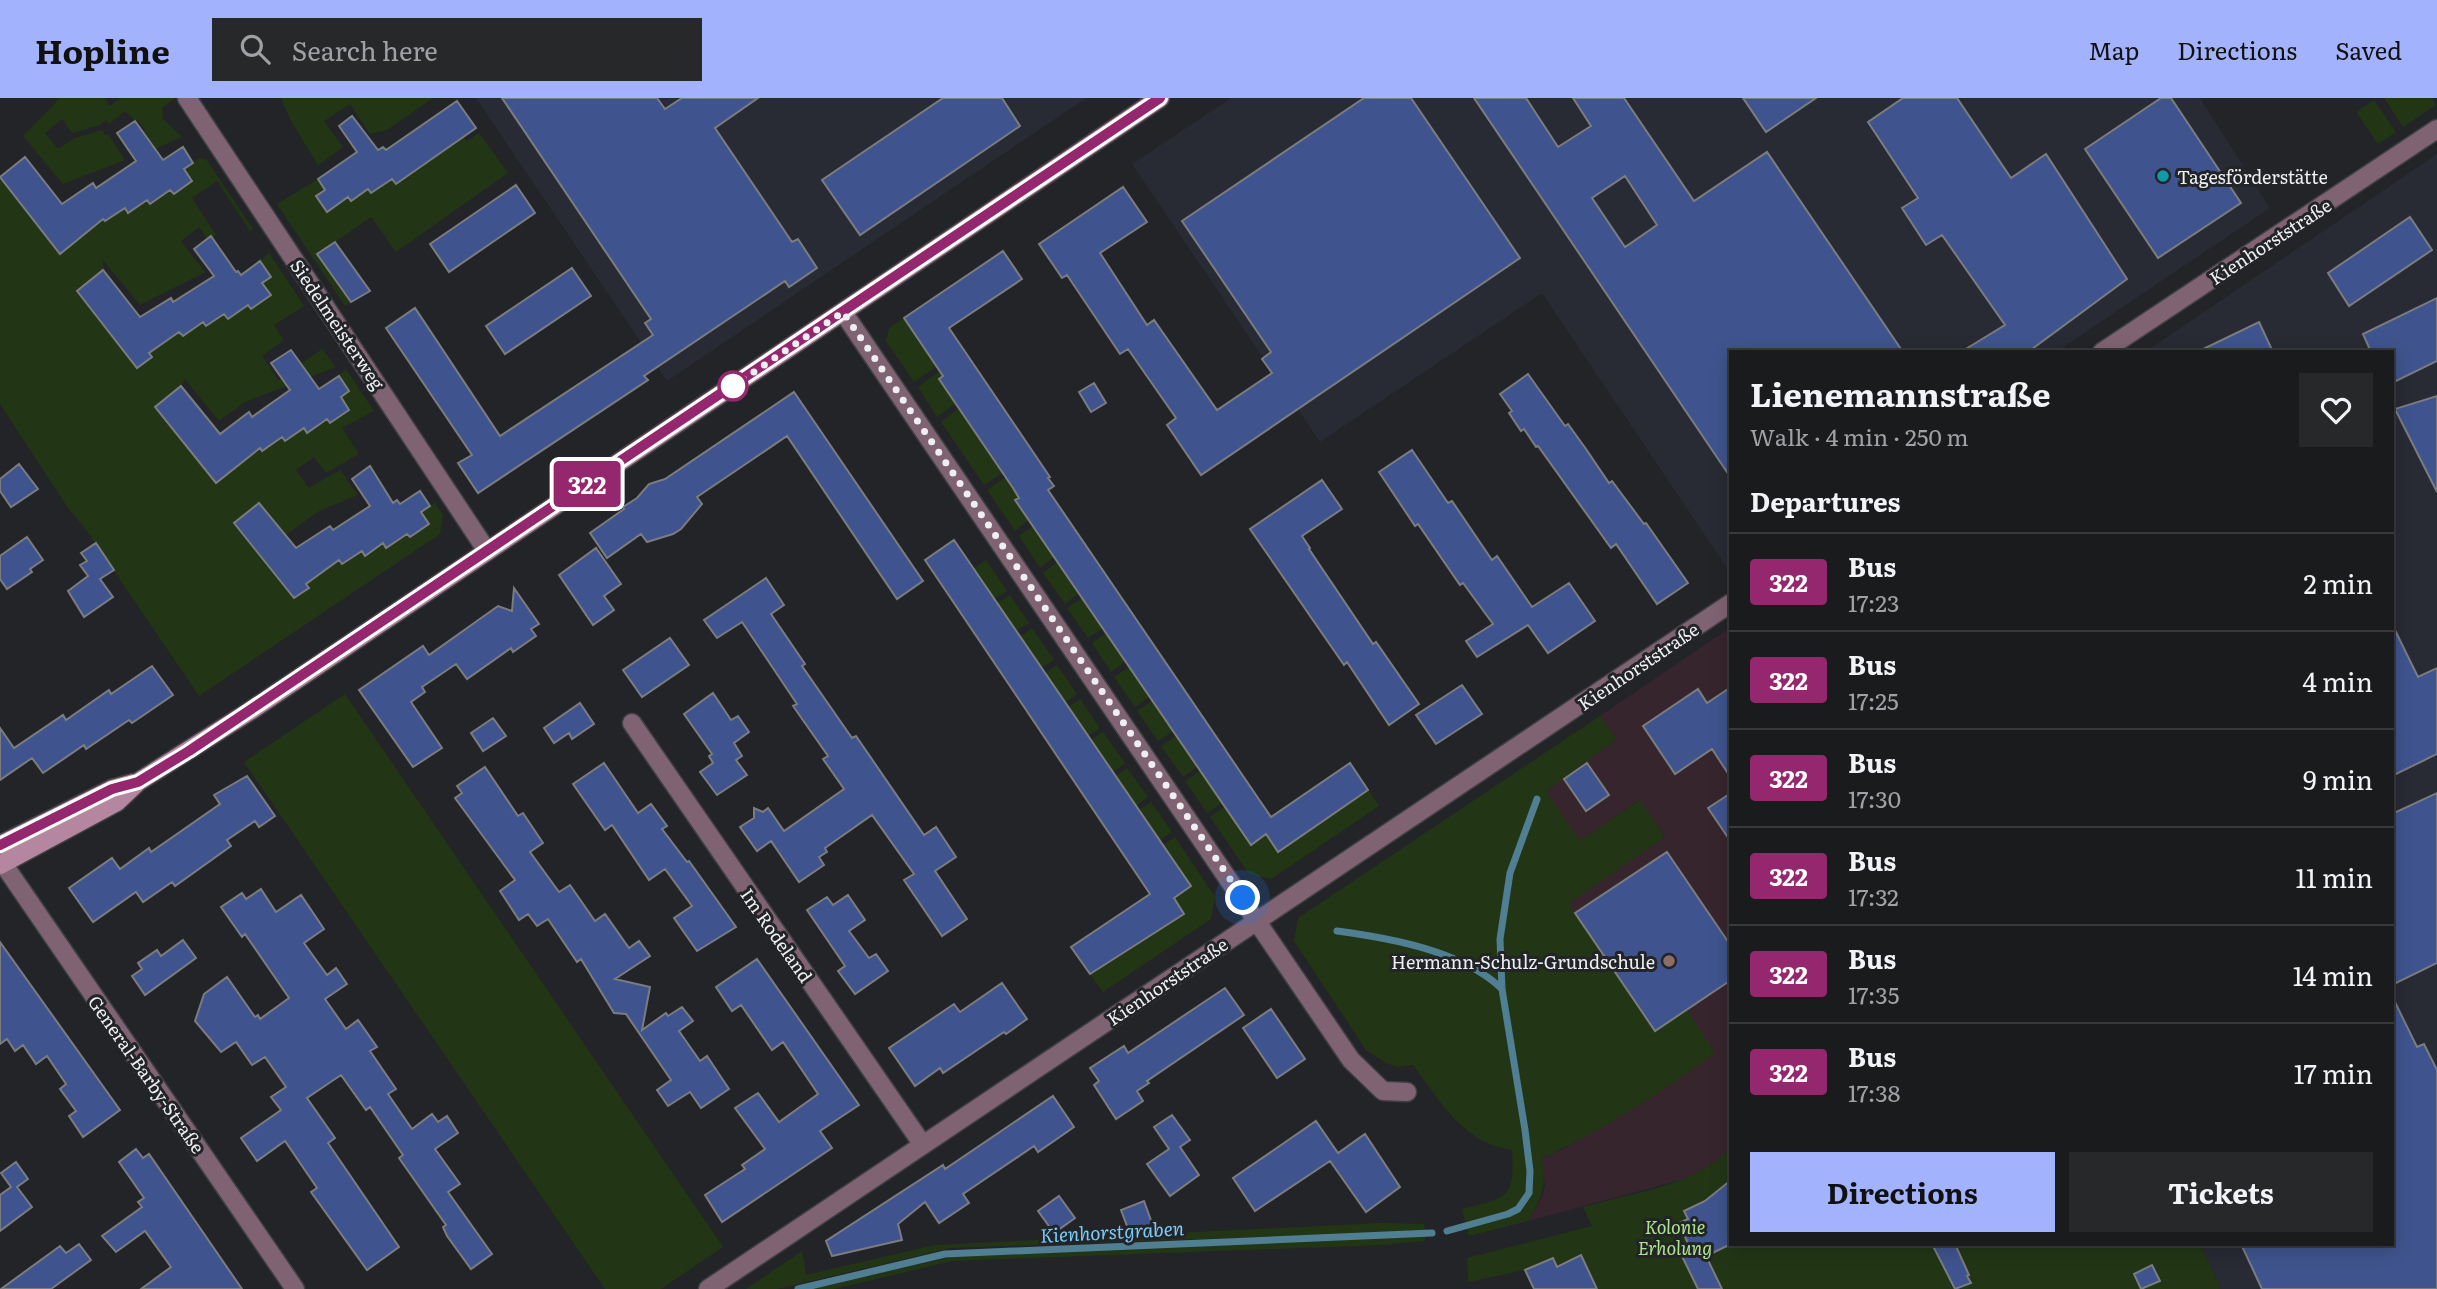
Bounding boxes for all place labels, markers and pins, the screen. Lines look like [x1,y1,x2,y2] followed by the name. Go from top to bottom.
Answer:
[2177,163,2328,190] place label: Tagesförderstätte
[2155,168,2171,184] marker: Tagesförderstätte
[718,371,748,401] unlabelled marker
[1391,948,1655,975] place label: Hermann-Schulz-Grundschule
[1661,953,1677,969] marker: Hermann-Schulz-Grundschule

